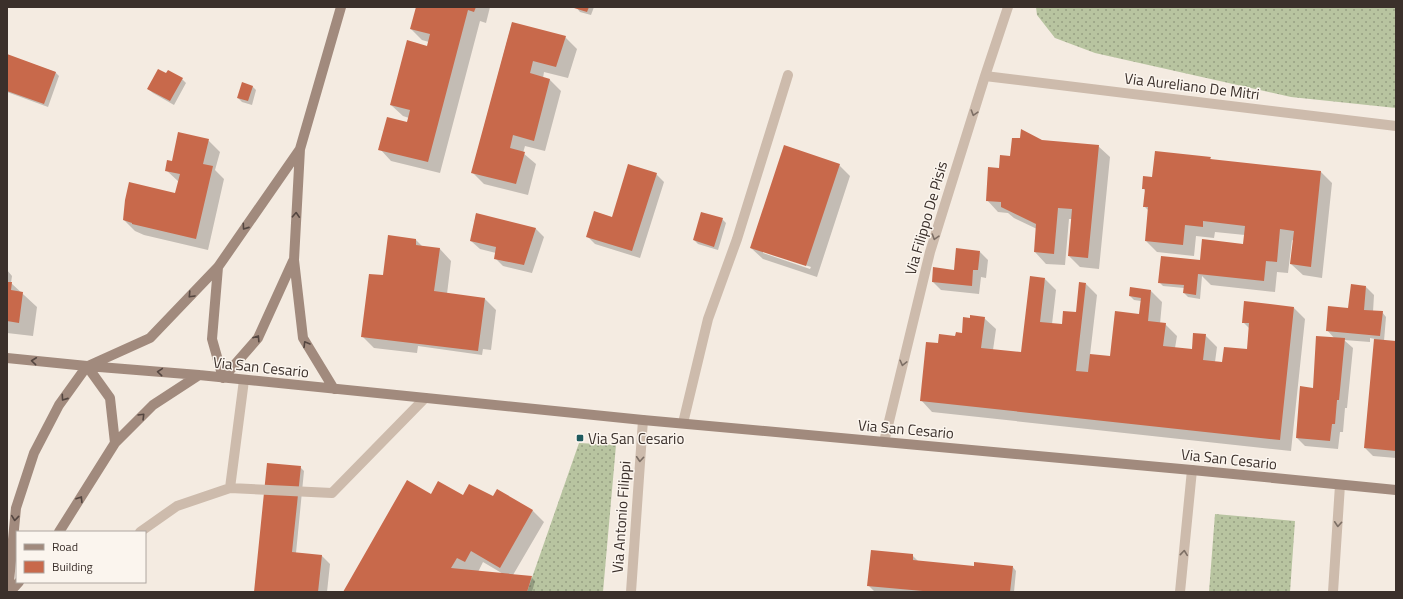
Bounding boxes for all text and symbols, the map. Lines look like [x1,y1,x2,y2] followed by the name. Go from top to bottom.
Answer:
[1123,66,1261,106] street label: Via Aureliano De Mitri
[970,110,979,117] one-way arrow
[899,158,953,278] street label: Via Filippo De Pisis
[292,212,300,218] one-way arrow
[243,223,250,230] one-way arrow
[931,234,940,241] one-way arrow
[188,290,196,298] one-way arrow
[253,335,260,342] one-way arrow
[304,341,311,348] one-way arrow
[212,351,310,383] street label: Via San Cesario
[31,356,37,365] one-way arrow
[899,360,908,367] one-way arrow
[157,368,163,377] one-way arrow
[61,394,69,401] one-way arrow
[137,413,145,421] one-way arrow
[857,413,955,445] street label: Via San Cesario
[588,427,684,450] place label: Via San Cesario
[575,433,585,443] marker: Via San Cesario
[1180,443,1278,475] street label: Via San Cesario
[636,456,645,462] one-way arrow
[606,460,636,574] street label: Via Antonio Filippi
[75,496,83,503] one-way arrow
[11,514,20,521] one-way arrow
[1333,521,1342,527] one-way arrow
[16,531,146,583] legend
[52,537,78,556] text: Road
[1179,550,1188,556] one-way arrow
[52,557,93,576] text: Building

